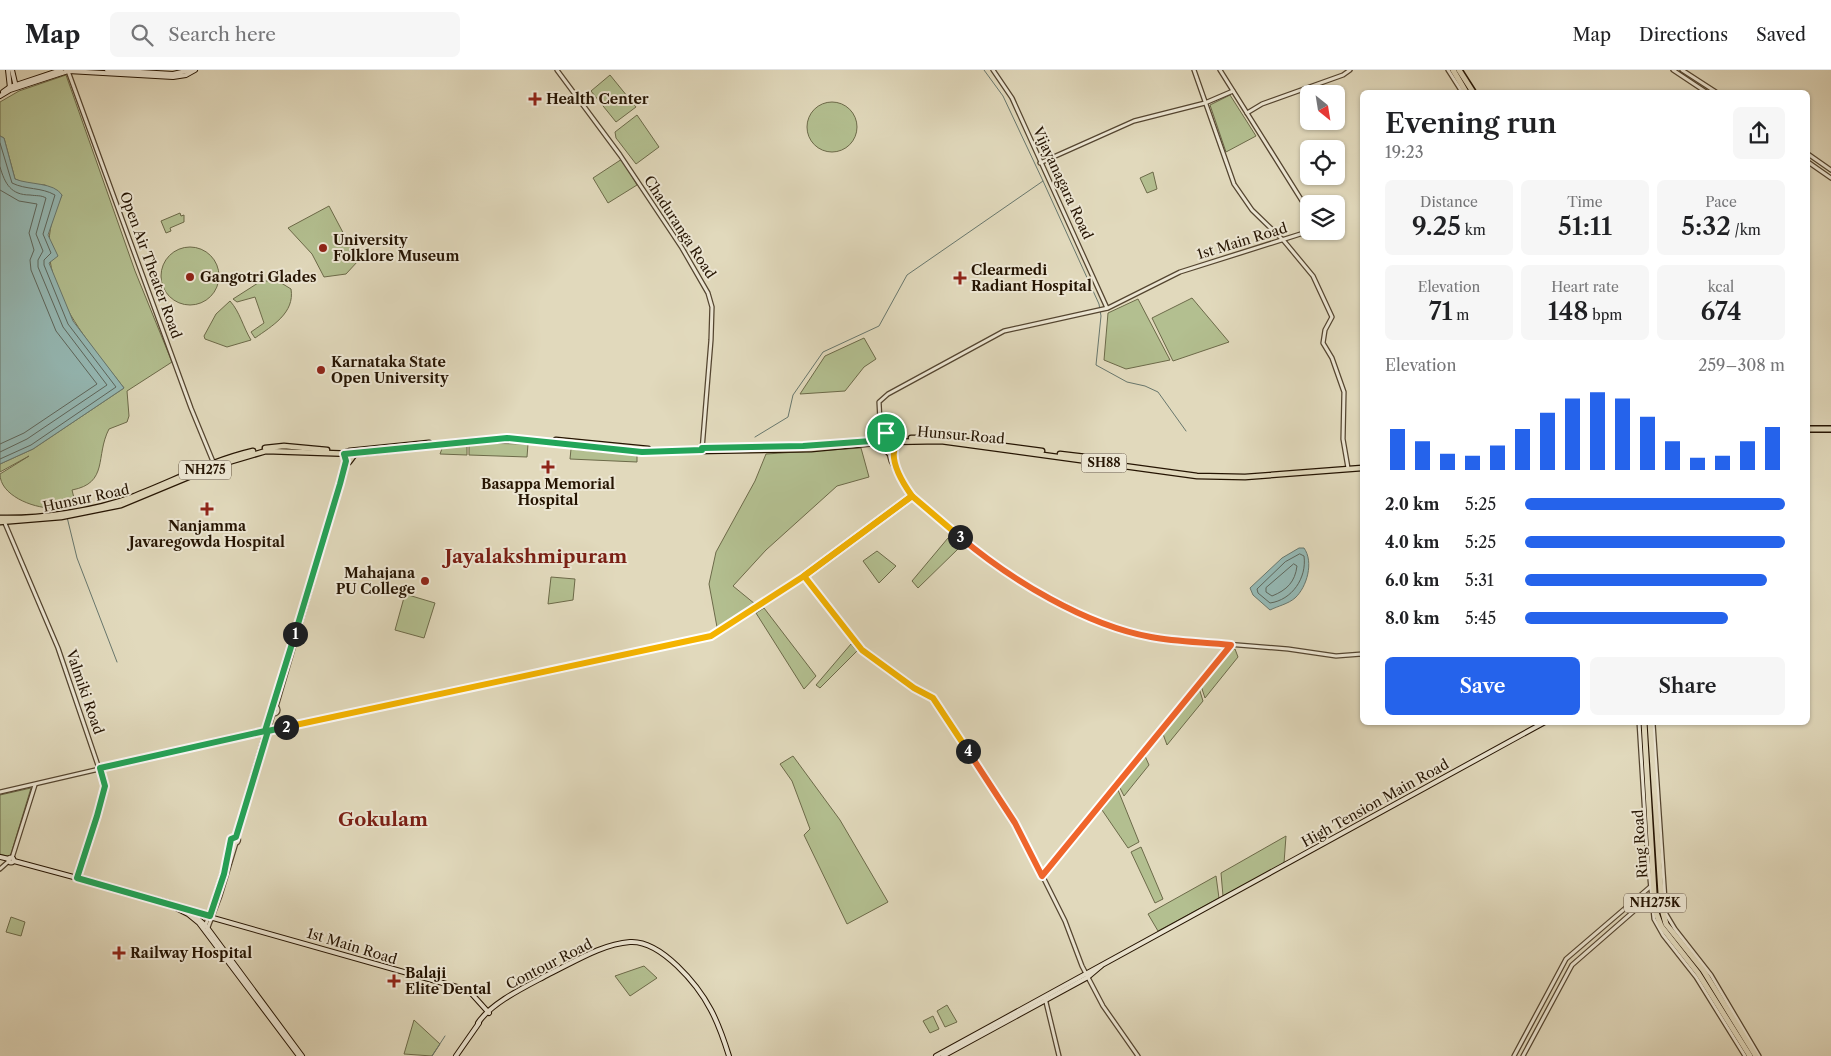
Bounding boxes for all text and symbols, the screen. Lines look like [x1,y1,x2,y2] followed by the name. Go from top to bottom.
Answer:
[110,12,460,57] search box
[25,20,80,49] text: Map
[128,21,156,49] icon: search
[168,23,276,46] text: Search here
[1572,24,1611,46] text: Map
[1639,24,1728,46] text: Directions
[1756,24,1806,46] text: Saved
[1300,85,1345,130] north arrow
[1300,85,1345,240] map controls
[546,90,649,108] place label: Health Center
[528,92,542,106] marker: Health Center
[1385,106,1557,140] text: Evening run
[1733,107,1785,159] button: share
[1029,123,1097,243] street label: Vijayanagara Road
[1300,140,1345,185] button: locate
[1385,142,1424,162] text: 19:23
[640,172,720,282] street label: Chaduranga Road
[116,189,186,341] street label: Open Air Theater Road
[1420,193,1478,211] text: Distance
[1567,193,1603,211] text: Time
[1705,193,1737,211] text: Pace
[1300,195,1345,240] button: layers
[1412,211,1461,242] text: 9.25
[1558,211,1612,242] text: 51:11
[1681,211,1731,242] text: 5:32
[1195,219,1290,263] street label: 1st Main Road
[1461,221,1486,239] text: km
[1731,221,1761,239] text: /km
[333,231,459,265] place label: University Folklore Museum
[317,242,329,254] marker: University Folklore Museum
[971,261,1092,295] place label: Clearmedi Radiant Hospital
[200,268,317,286] place label: Gangotri Glades
[184,271,196,283] marker: Gangotri Glades
[953,271,967,285] marker: Clearmedi Radiant Hospital
[1418,278,1480,296] text: Elevation
[1551,278,1619,296] text: Heart rate
[1708,278,1734,296] text: kcal
[1429,296,1453,327] text: 71
[1548,296,1589,327] text: 148
[1700,296,1742,327] text: 674
[1453,306,1469,324] text: m
[1589,306,1622,324] text: bpm
[331,353,449,387] place label: Karnataka State Open University
[1385,355,1456,375] text: Elevation
[1698,355,1785,375] text: 259–308 m
[315,364,327,376] marker: Karnataka State Open University
[865,412,907,454] pin
[872,419,900,447] icon: arrive
[916,422,1006,448] street label: Hunsur Road
[1082,453,1126,472] road number: SH88
[179,460,231,480] road number: NH275
[541,460,555,474] marker: Basappa Memorial Hospital
[481,475,615,509] place label: Basappa Memorial Hospital
[41,480,131,516] street label: Hunsur Road
[1385,494,1439,514] text: 2.0 km
[1465,494,1496,514] text: 5:25
[200,502,214,516] marker: Nanjamma Javaregowda Hospital
[126,517,285,551] place label: Nanjamma Javaregowda Hospital
[948,524,972,550] pin: 3
[957,528,964,546] text: 3
[1385,532,1439,552] text: 4.0 km
[1465,532,1496,552] text: 5:25
[442,545,627,568] district label: Jayalakshmipuram
[336,564,416,598] place label: Mahajana PU College
[1385,570,1439,590] text: 6.0 km
[1465,570,1494,590] text: 5:31
[419,575,431,587] marker: Mahajana PU College
[1385,608,1440,628] text: 8.0 km
[1465,608,1496,628] text: 5:45
[282,622,308,646] pin: 1
[292,625,299,643] text: 1
[62,646,108,737] street label: Valmiki Road
[1385,657,1580,715] button: Save
[1590,657,1785,715] button: Share
[274,714,298,740] pin: 2
[282,718,291,736] text: 2
[956,738,980,764] pin: 4
[964,742,973,760] text: 4
[1298,755,1452,851] street label: High Tension Main Road
[338,808,428,831] district label: Gokulam
[1629,808,1651,879] street label: Ring Road
[1624,894,1686,912] road number: NH275K
[305,924,400,968] street label: 1st Main Road
[503,934,595,993] street label: Contour Road
[130,944,252,962] place label: Railway Hospital
[112,946,126,960] marker: Railway Hospital
[405,964,491,998] place label: Balaji Elite Dental
[387,974,401,988] marker: Balaji Elite Dental

